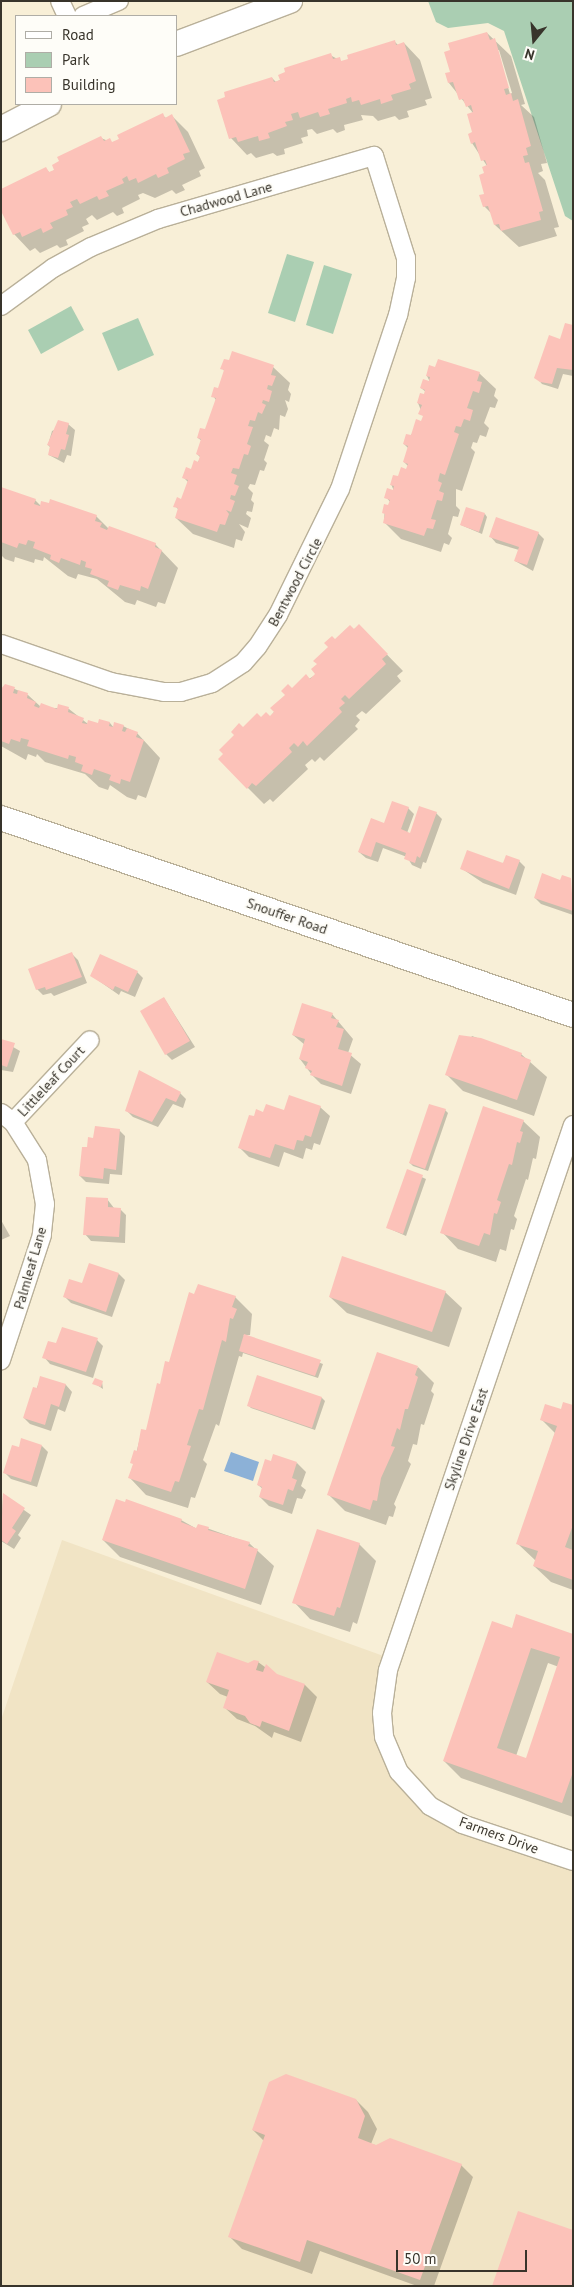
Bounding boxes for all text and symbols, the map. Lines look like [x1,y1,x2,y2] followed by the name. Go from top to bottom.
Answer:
[15,15,178,105] legend
[509,15,559,65] north arrow
[62,25,94,44] text: Road
[523,44,537,64] text: N
[62,50,90,69] text: Park
[62,75,116,94] text: Building
[178,178,274,220] street label: Chadwood Lane
[265,535,325,629] street label: Bentwood Circle
[244,894,330,938] street label: Snouffer Road
[14,1042,88,1120] street label: Littleleaf Court
[10,1225,50,1311] street label: Palmleaf Lane
[441,1386,491,1492] street label: Skyline Drive East
[457,1813,541,1857] street label: Farmers Drive
[399,2240,530,2272] scale bar
[404,2249,437,2268] text: 50 m

